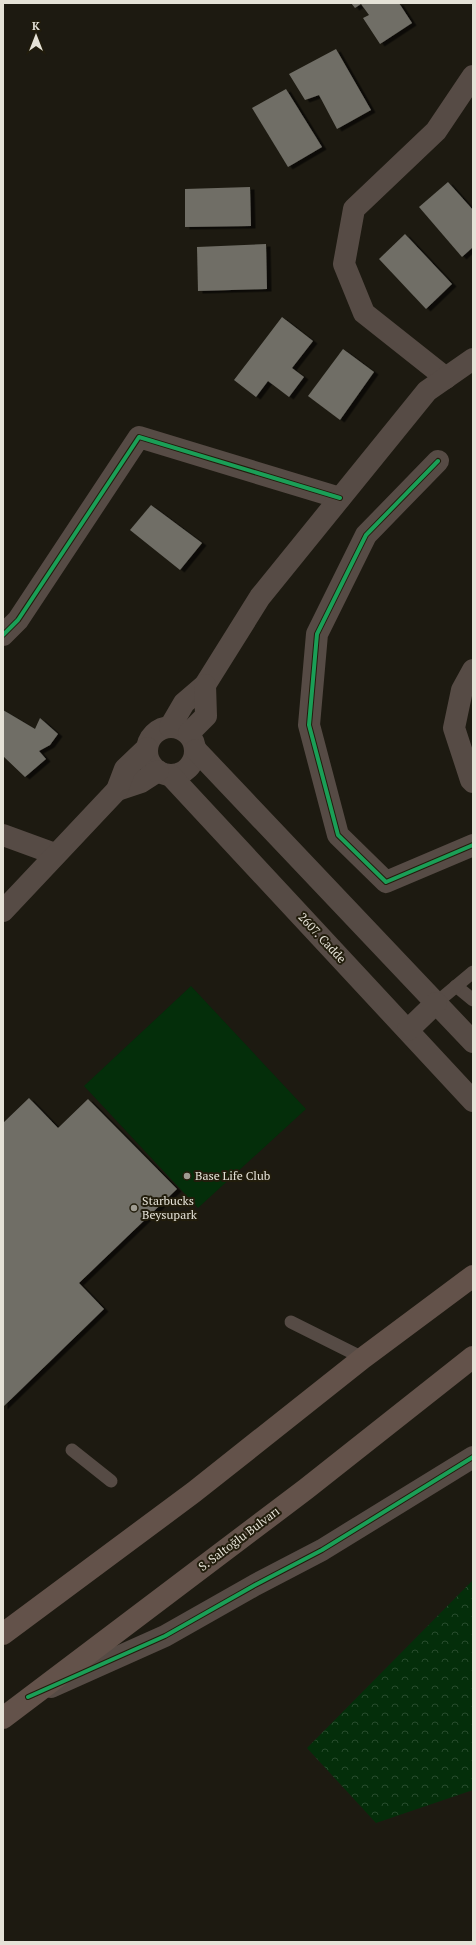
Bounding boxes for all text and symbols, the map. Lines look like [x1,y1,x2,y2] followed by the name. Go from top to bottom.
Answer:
[16,16,56,56] north arrow
[32,19,40,33] text: K
[295,909,349,966] street label: 2607. Cadde
[195,1168,271,1183] place label: Base Life Club
[182,1171,192,1181] marker: Base Life Club
[142,1193,198,1222] place label: Starbucks Beysupark
[129,1203,139,1213] marker: Starbucks Beysupark
[195,1503,282,1574] street label: S. Saltoğlu Bulvarı

